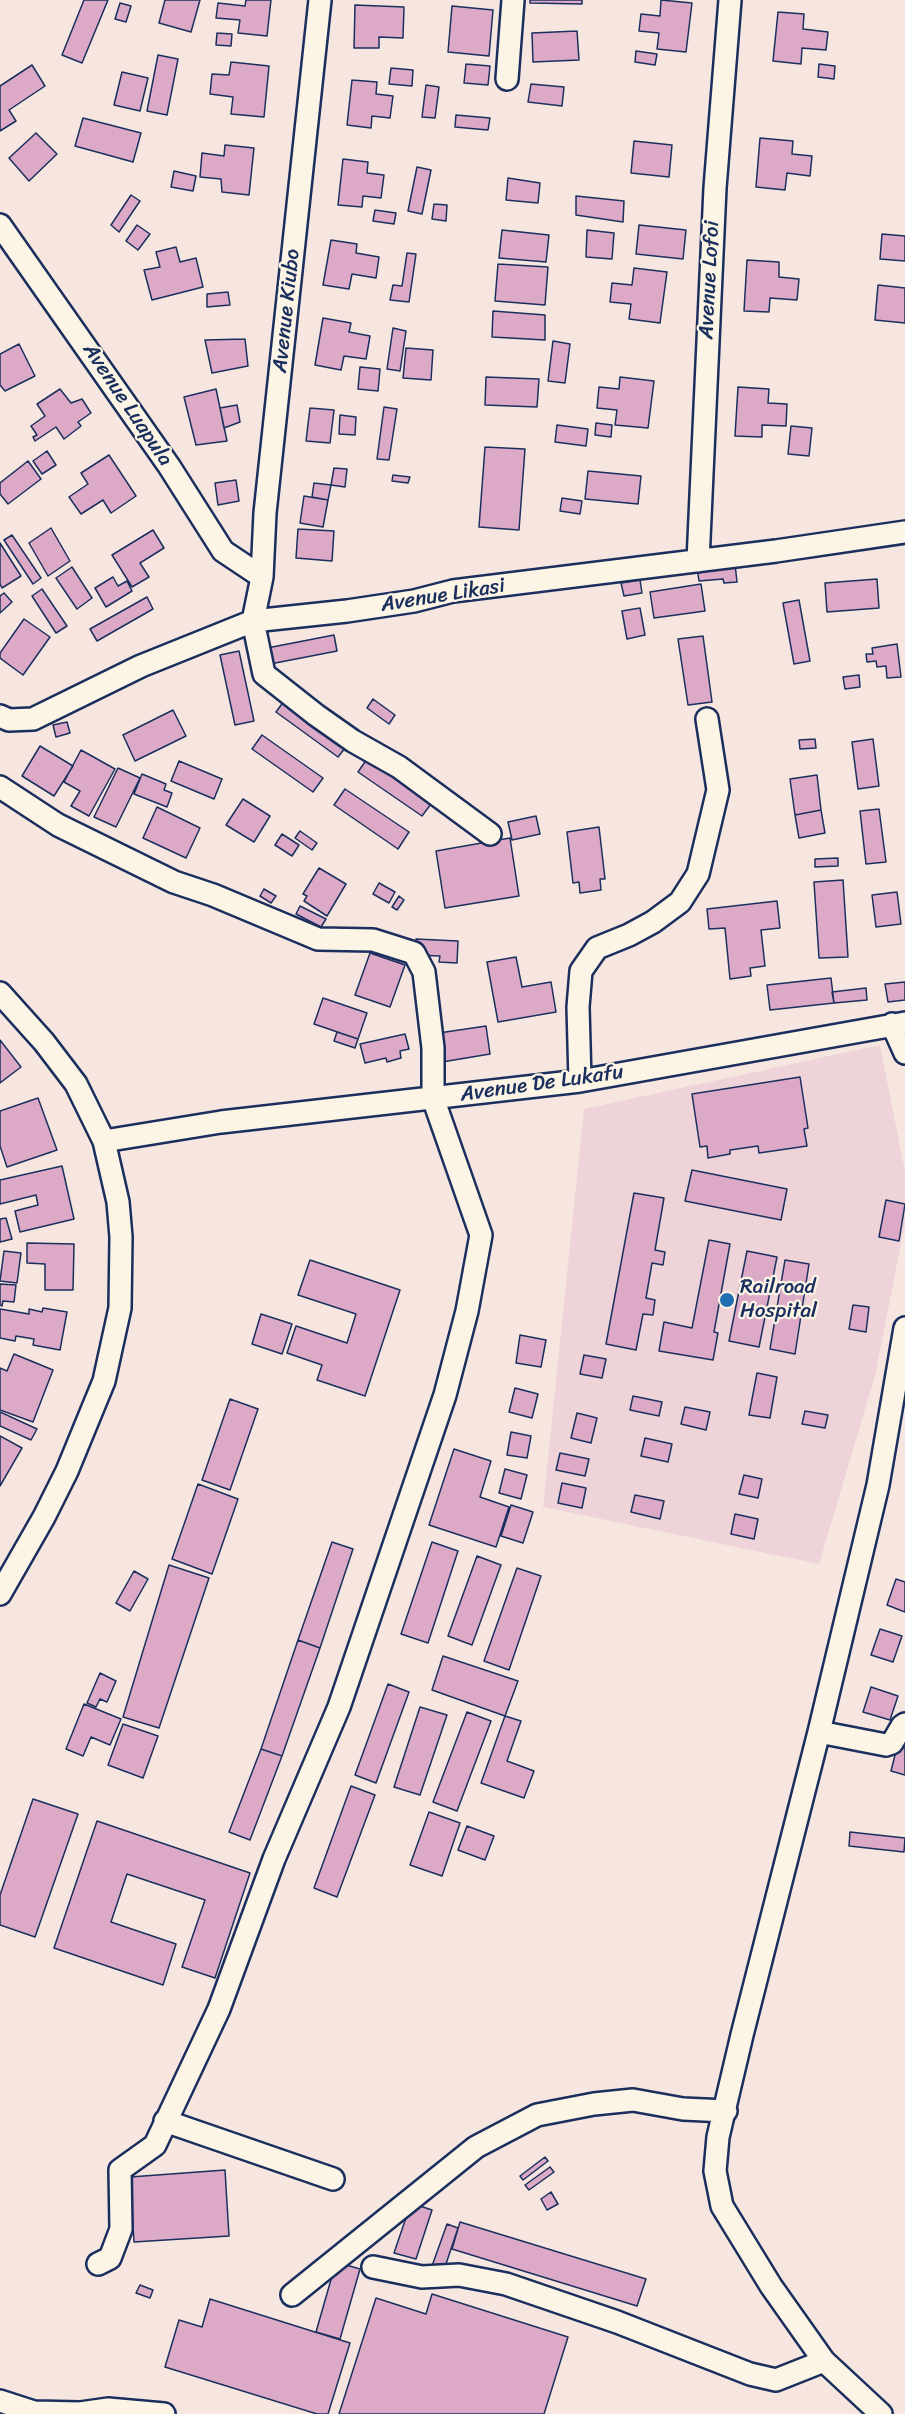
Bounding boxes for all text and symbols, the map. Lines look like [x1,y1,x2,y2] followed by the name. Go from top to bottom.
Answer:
[694,220,726,340] street label: Avenue Lofoi
[268,248,306,374] street label: Avenue Kiubo
[77,339,177,471] street label: Avenue Luapula
[379,574,507,618] street label: Avenue Likasi
[459,1060,625,1108] street label: Avenue De Lukafu
[740,1275,817,1325] place label: Railroad Hospital
[718,1291,736,1309] marker: Railroad Hospital

